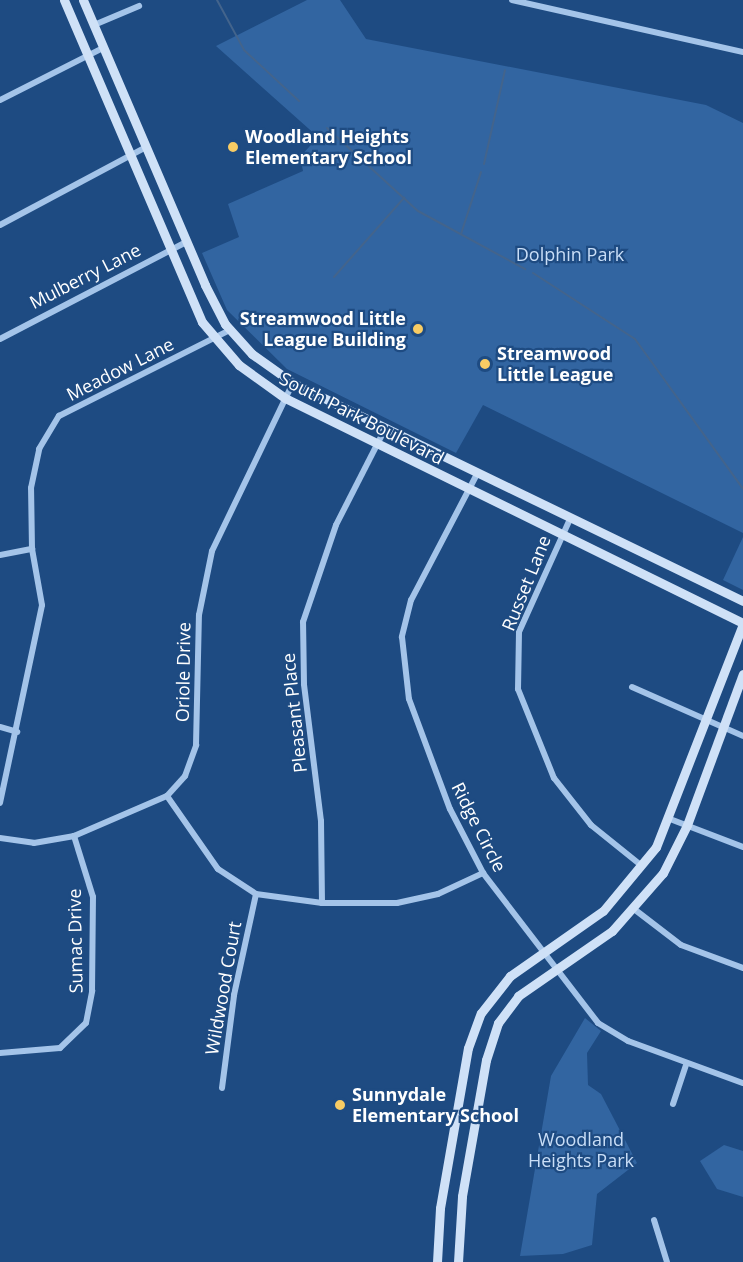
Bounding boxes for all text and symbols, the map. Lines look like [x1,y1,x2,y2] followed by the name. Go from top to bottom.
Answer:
[245,126,412,168] place label: Woodland Heights Elementary School
[226,140,240,154] marker: Woodland Heights Elementary School
[26,239,144,313] street label: Mulberry Lane
[516,243,624,265] park label: Dolphin Park
[240,308,406,350] place label: Streamwood Little League Building
[411,322,425,336] marker: Streamwood Little League Building
[63,333,177,405] street label: Meadow Lane
[497,343,613,386] place label: Streamwood Little League
[478,357,492,371] marker: Streamwood Little League
[276,367,448,469] street label: South Park Boulevard
[497,532,555,634] street label: Russet Lane
[171,622,195,722] street label: Oriole Drive
[277,652,311,774] street label: Pleasant Place
[447,779,511,875] street label: Ridge Circle
[63,888,87,994] street label: Sumac Drive
[201,920,245,1056] street label: Wildwood Court
[352,1084,519,1126] place label: Sunnydale Elementary School
[333,1098,347,1112] marker: Sunnydale Elementary School
[528,1129,634,1172] park label: Woodland Heights Park

